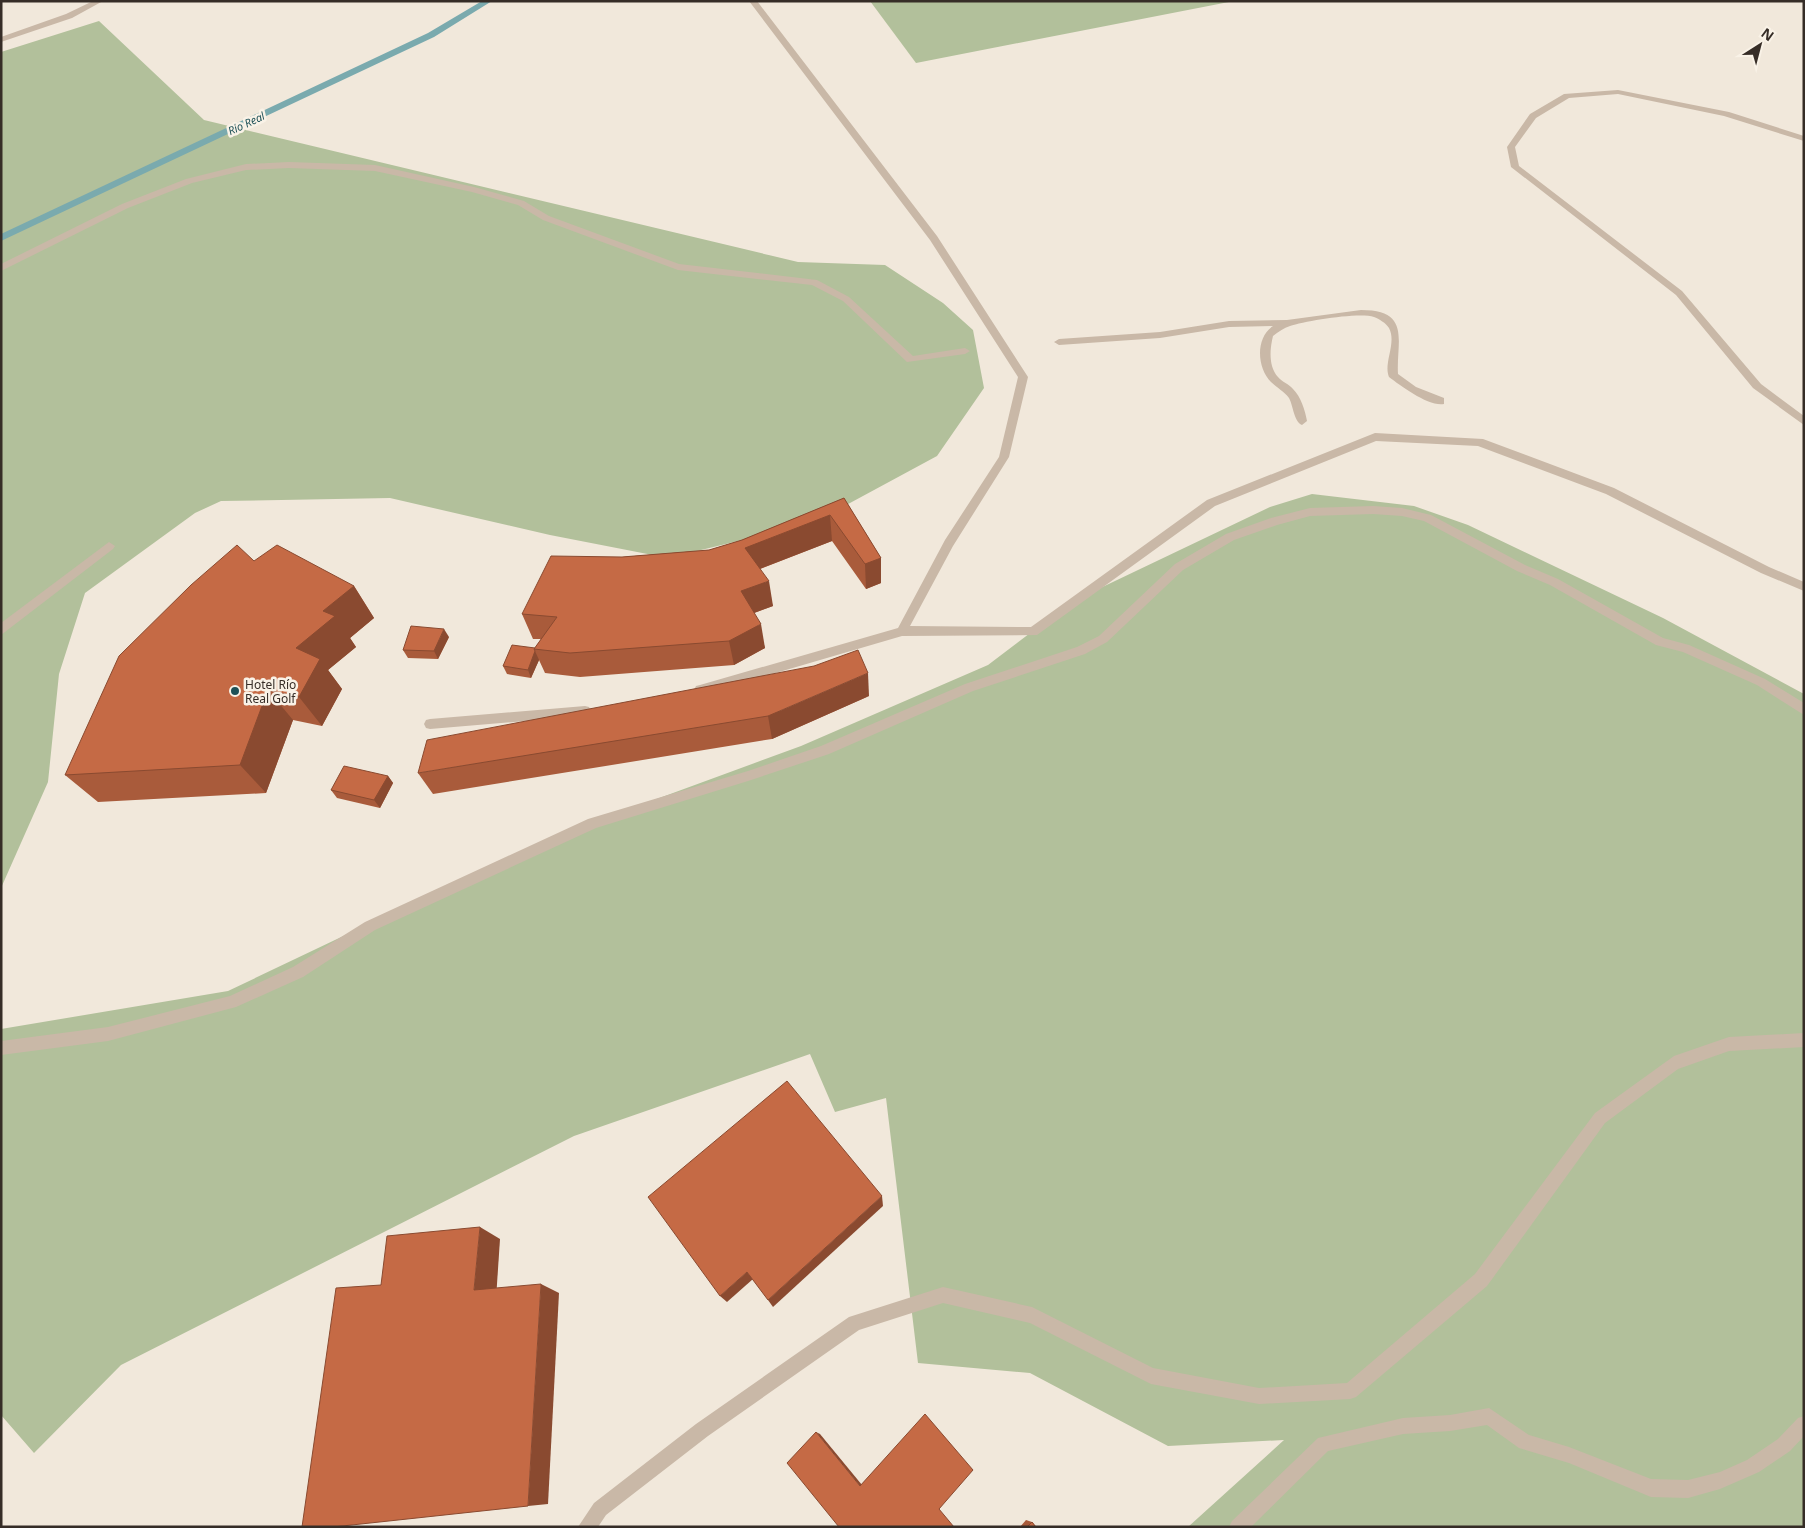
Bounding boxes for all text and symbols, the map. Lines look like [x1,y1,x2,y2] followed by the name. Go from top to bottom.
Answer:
[1735,20,1785,70] north arrow
[1758,23,1778,45] text: N
[225,107,268,138] water label: Rio Real
[245,676,296,707] place label: Hotel Río Real Golf
[229,685,241,697] marker: Hotel Río Real Golf

